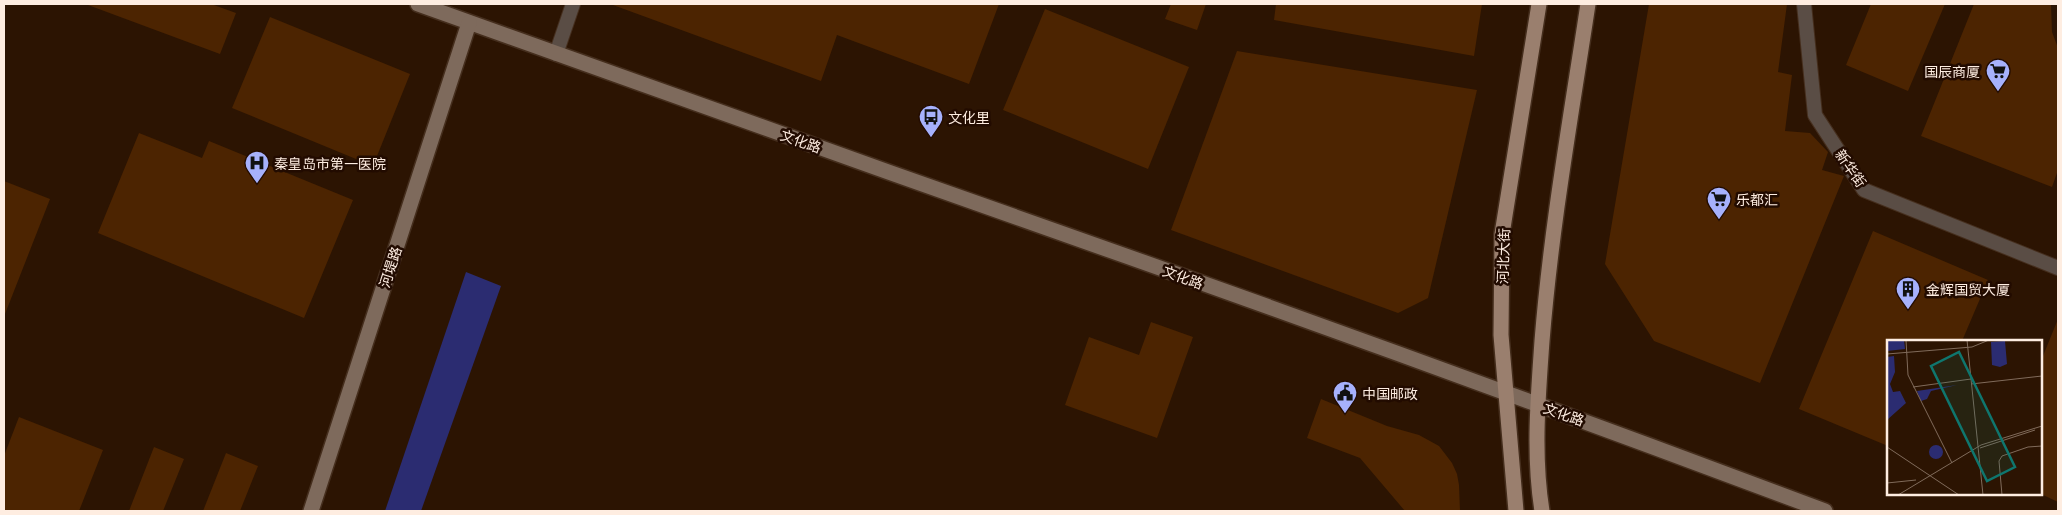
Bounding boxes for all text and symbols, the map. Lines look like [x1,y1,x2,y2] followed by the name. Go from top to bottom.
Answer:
[1985,58,2011,92] supermarket icon: 国辰商厦
[1924,63,1980,80] place label: 国辰商厦
[918,104,944,138] bus stop icon: 文化里
[948,109,990,126] place label: 文化里
[778,126,824,156] street label: 文化路
[1832,146,1870,190] street label: 新华街
[244,150,270,184] hospital icon: 秦皇岛市第一医院
[274,155,386,172] place label: 秦皇岛市第一医院
[1706,186,1732,220] supermarket icon: 乐都汇
[1736,191,1778,208] place label: 乐都汇
[1494,228,1512,284] street label: 河北大街
[375,244,405,290] street label: 河堤路
[1160,262,1206,292] street label: 文化路
[1895,276,1921,310] building icon: 金辉国贸大厦
[1926,281,2010,298] place label: 金辉国贸大厦
[1887,340,2042,495] inset map
[1332,380,1358,414] public building icon: 中国邮政
[1362,385,1418,402] place label: 中国邮政
[1541,399,1587,429] street label: 文化路

